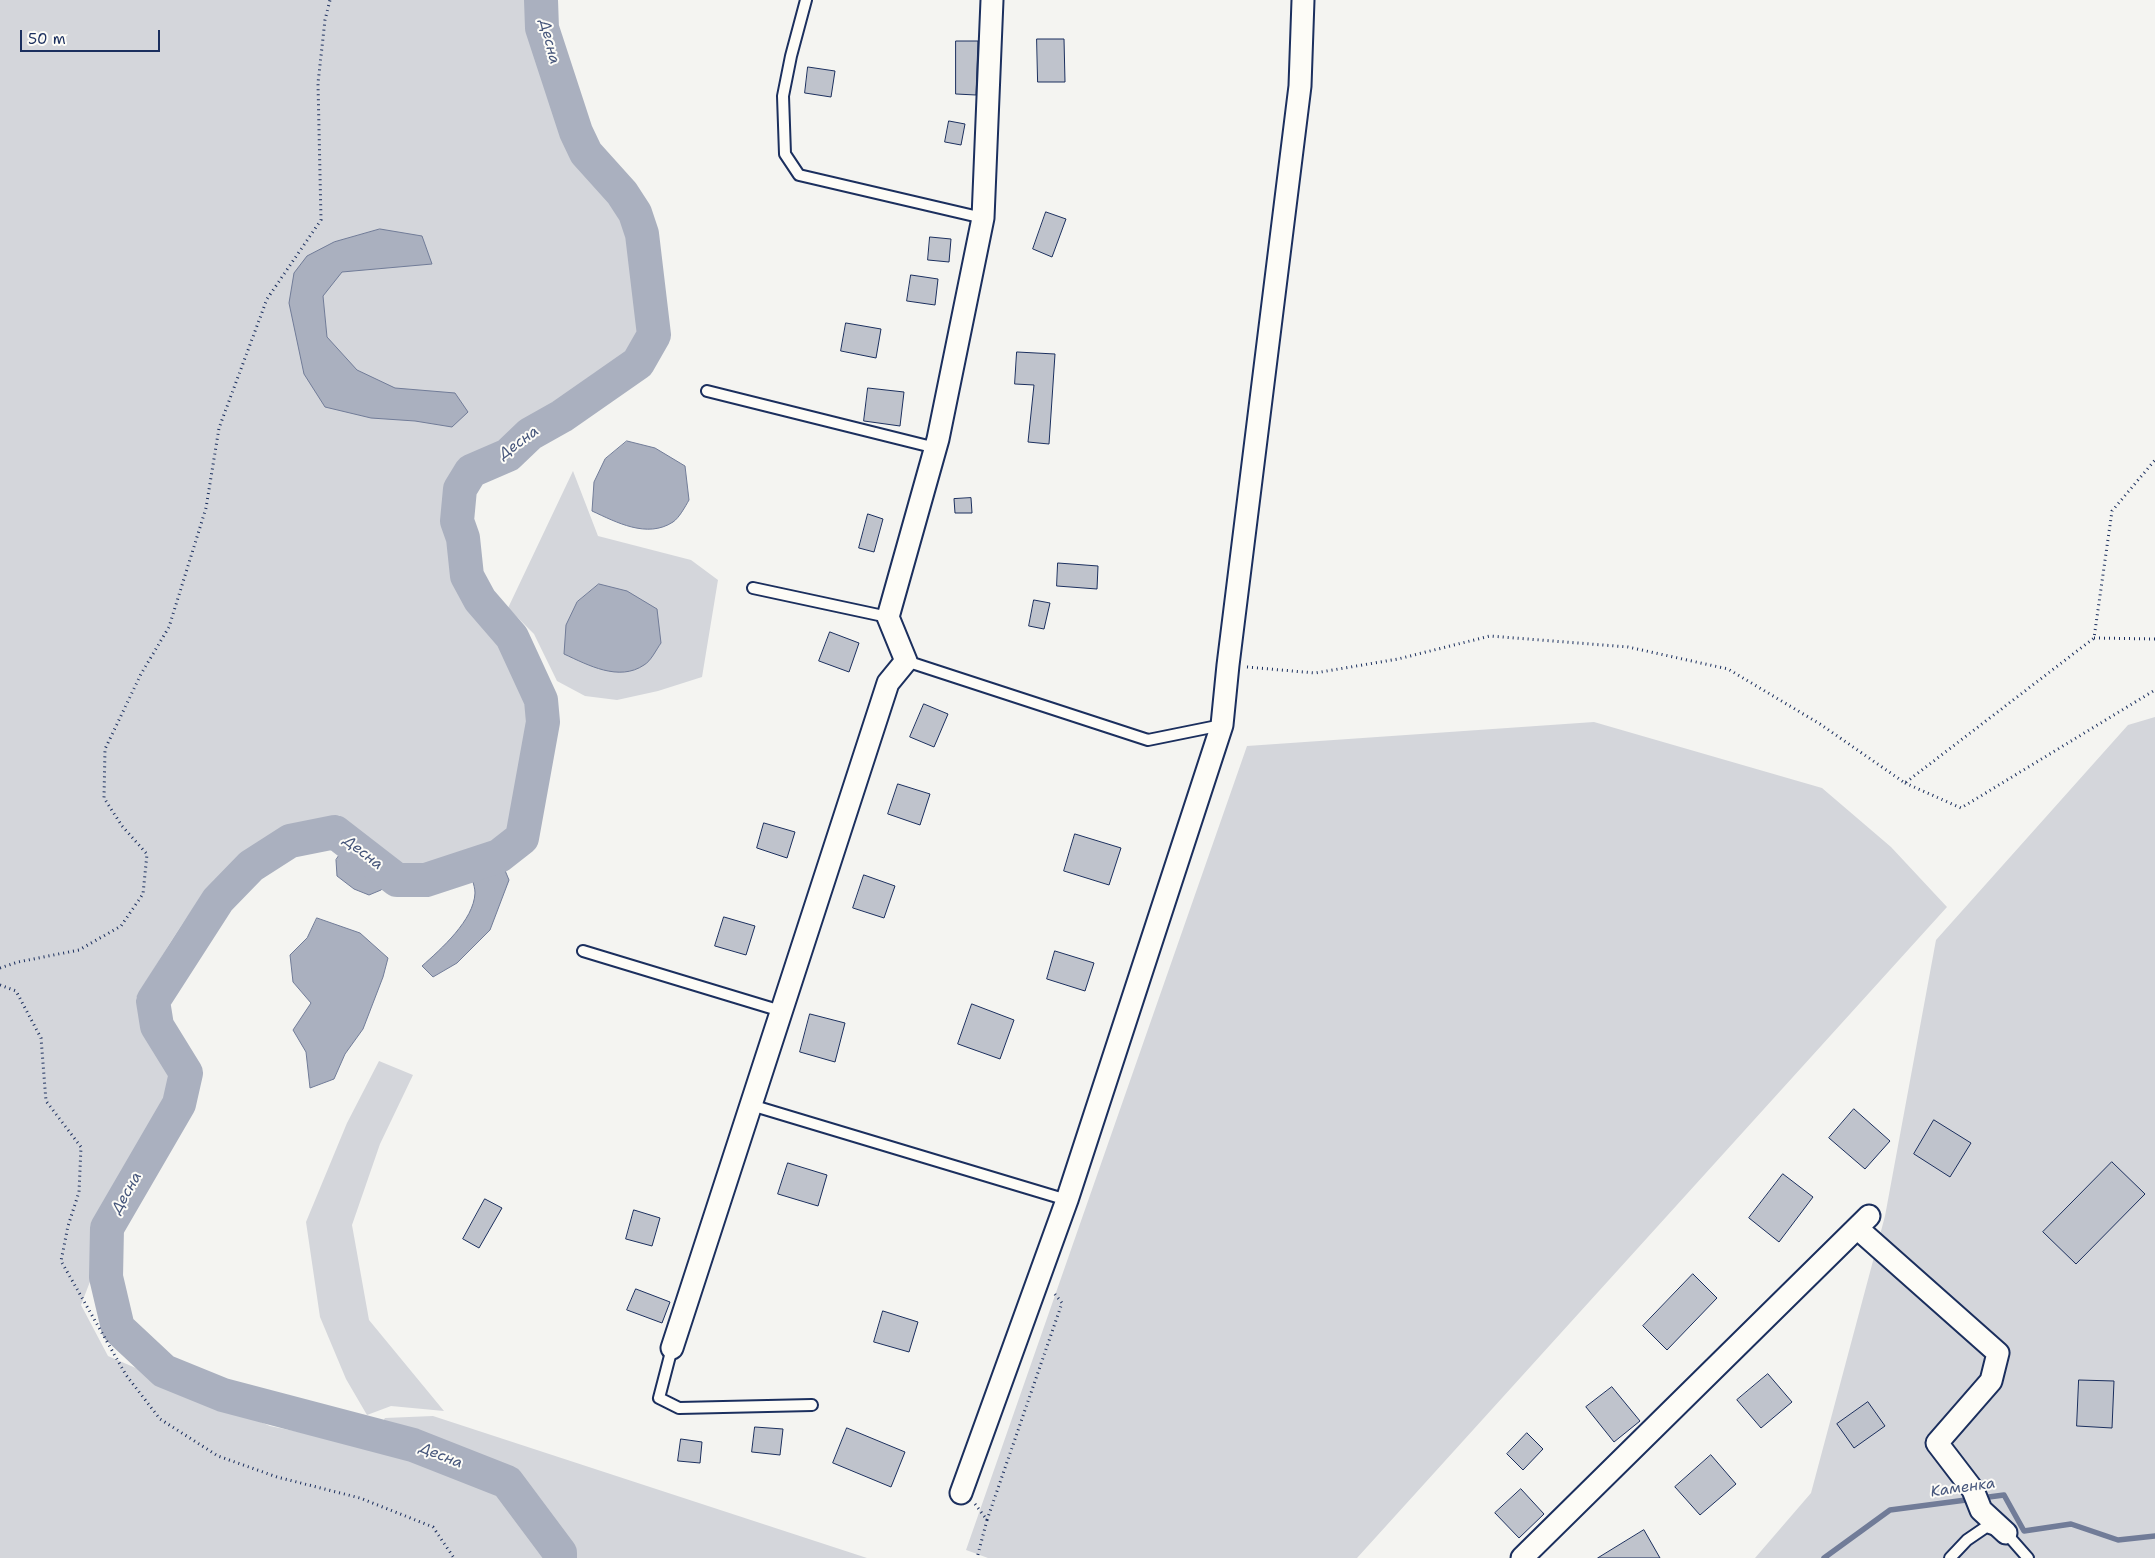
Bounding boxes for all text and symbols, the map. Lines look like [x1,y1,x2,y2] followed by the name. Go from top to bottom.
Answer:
[535,18,563,66] water label: Десна
[22,20,162,52] scale bar
[28,29,66,49] text: 50 m
[495,422,543,464] water label: Десна
[340,832,386,874] water label: Десна
[108,1169,146,1217] water label: Десна
[417,1439,465,1473] water label: Десна
[1930,1475,1996,1501] water label: Каменка

